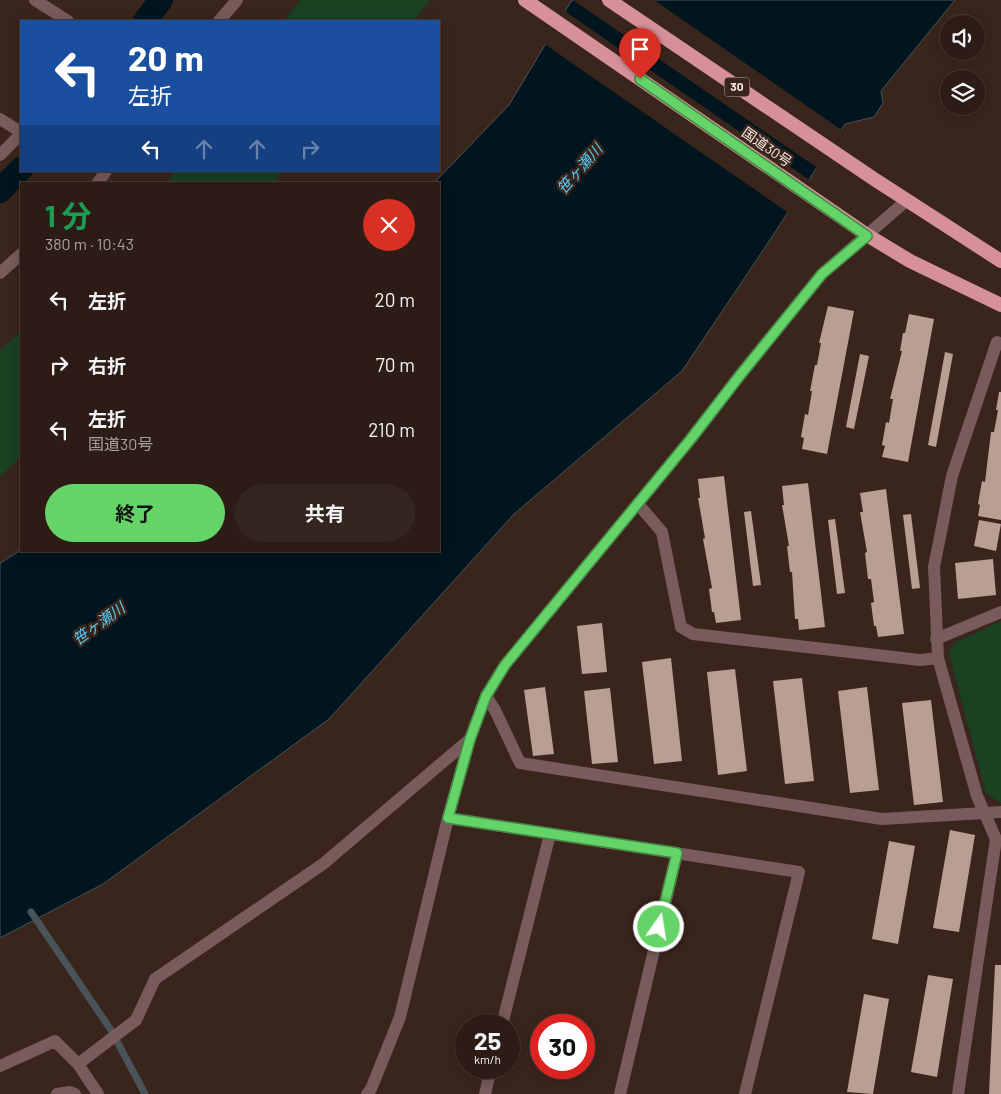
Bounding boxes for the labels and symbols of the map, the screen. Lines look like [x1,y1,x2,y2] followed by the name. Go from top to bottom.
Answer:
[619,28,661,79] pin
[724,77,750,96] road number: 30
[739,123,796,170] street label: 国道30号
[553,138,607,197] water label: 笹ヶ瀬川
[69,597,130,648] water label: 笹ヶ瀬川
[632,900,684,952] position arrow
[530,1014,595,1079] speed limit sign: 30

